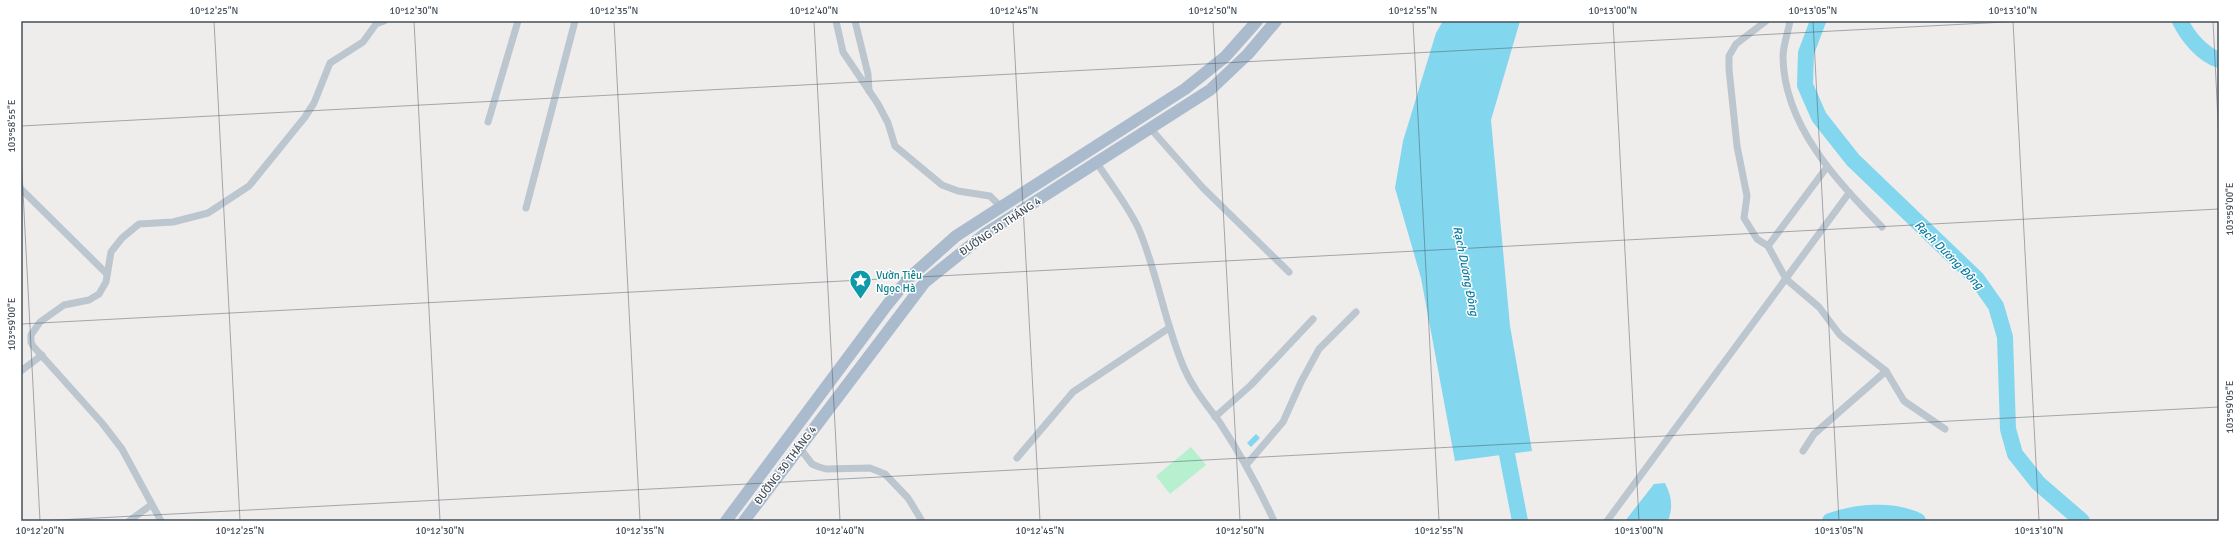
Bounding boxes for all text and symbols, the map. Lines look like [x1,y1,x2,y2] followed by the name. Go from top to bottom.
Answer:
[190,5,238,17] text: 10°12'25"N
[390,5,438,17] text: 10°12'30"N
[590,5,638,17] text: 10°12'35"N
[790,5,838,17] text: 10°12'40"N
[990,5,1038,17] text: 10°12'45"N
[1189,5,1237,17] text: 10°12'50"N
[1389,5,1437,17] text: 10°12'55"N
[1589,5,1637,17] text: 10°13'00"N
[1789,5,1837,17] text: 10°13'05"N
[1989,5,2037,17] text: 10°13'10"N
[6,99,18,153] text: 103°58'55"E
[2224,182,2236,236] text: 103°59'00"E
[956,193,1044,259] street label: ĐƯỜNG 30 THÁNG 4
[1911,218,1987,294] water label: Rạch Dương Đông
[1449,225,1482,319] water label: Rạch Dương Đông
[847,268,873,301] place icon: Vườn Tiêu Ngọc Hà
[876,269,922,295] place label: Vườn Tiêu Ngọc Hà
[6,297,18,351] text: 103°59'00"E
[2224,380,2236,434] text: 103°59'05"E
[751,423,819,507] street label: ĐƯỜNG 30 THÁNG 4
[16,525,64,537] text: 10°12'20"N
[216,525,264,537] text: 10°12'25"N
[416,525,464,537] text: 10°12'30"N
[616,525,664,537] text: 10°12'35"N
[816,525,864,537] text: 10°12'40"N
[1016,525,1064,537] text: 10°12'45"N
[1216,525,1264,537] text: 10°12'50"N
[1415,525,1463,537] text: 10°12'55"N
[1615,525,1663,537] text: 10°13'00"N
[1815,525,1863,537] text: 10°13'05"N
[2015,525,2063,537] text: 10°13'10"N

